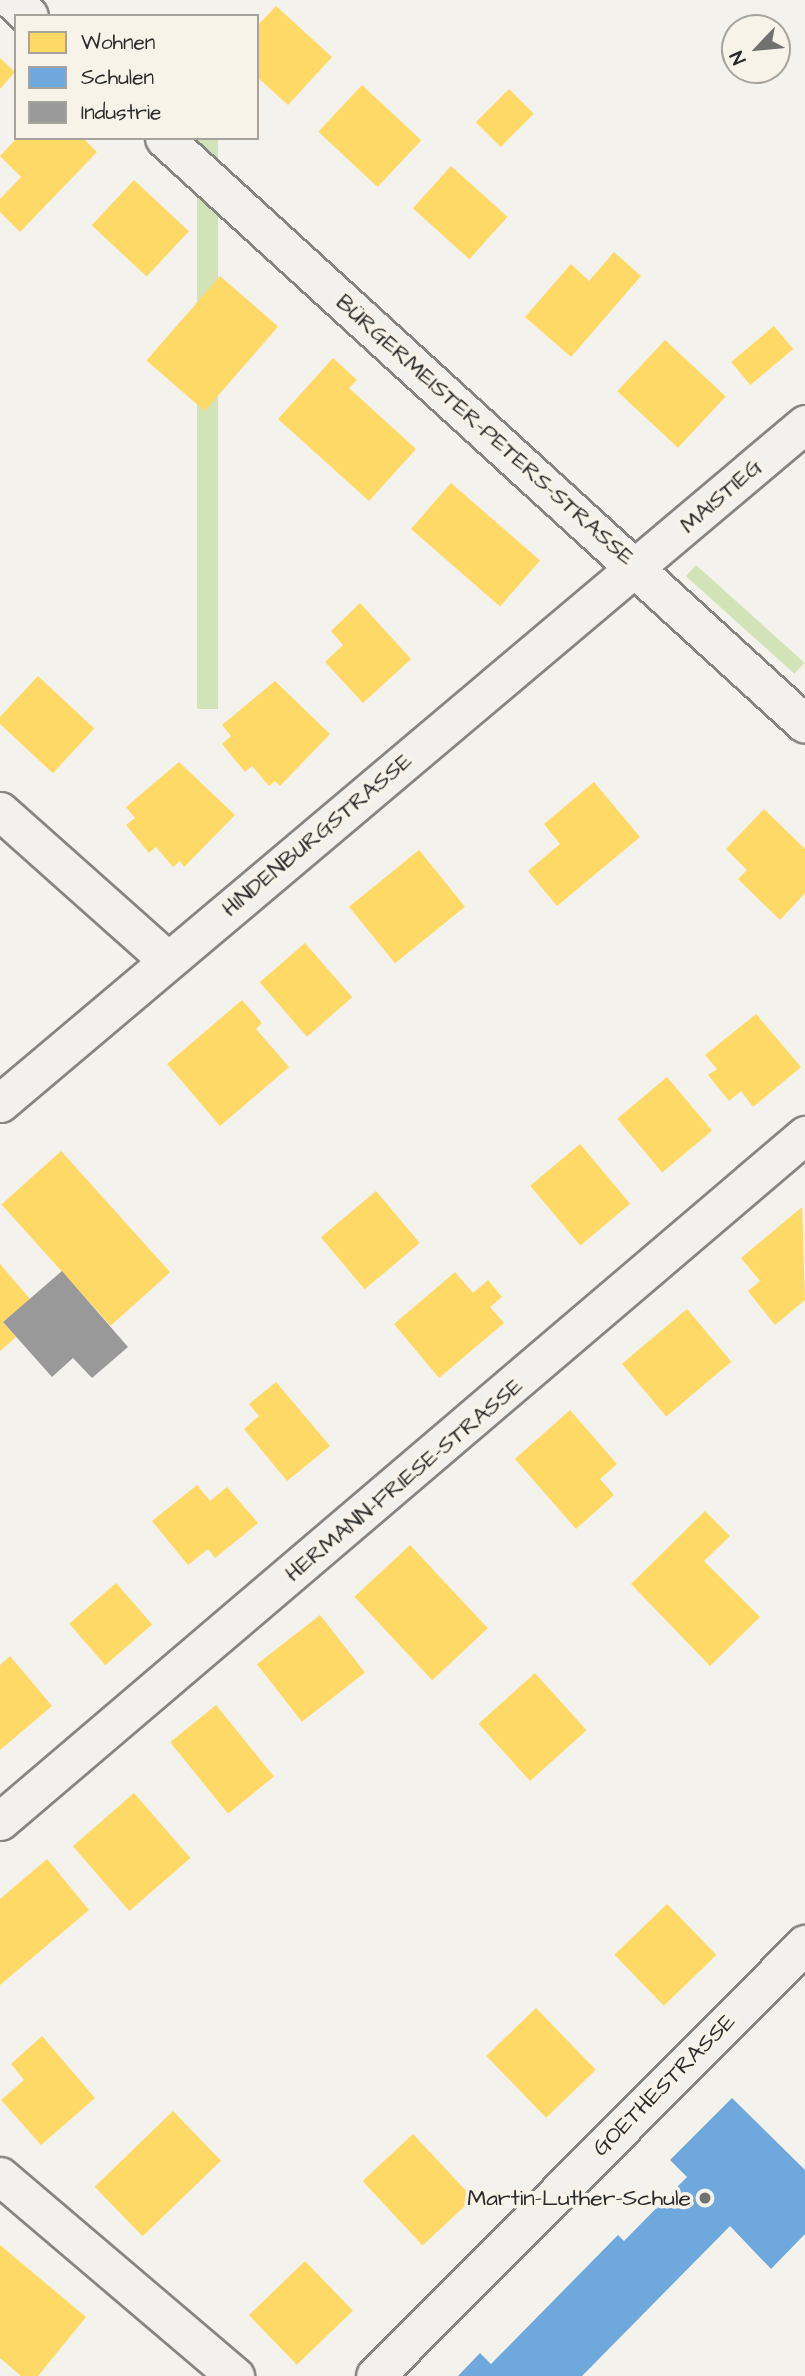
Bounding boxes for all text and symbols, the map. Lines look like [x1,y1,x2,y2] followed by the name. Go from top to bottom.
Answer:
[14,14,259,140] legend
[721,14,791,84] north arrow
[81,28,155,57] text: Wohnen
[724,46,753,69] text: N
[81,63,154,92] text: Schulen
[81,98,161,127] text: Industrie
[330,289,640,571] street label: BÜRGERMEISTER-PETERS-STRASSE
[674,453,768,539] street label: MAISTIEG
[216,747,418,923] street label: HINDENBURGSTRASSE
[279,1372,529,1588] street label: HERMANN-FRIESE-STRASSE
[587,2008,741,2162] street label: GOETHESTRASSE
[467,2184,691,2212] place label: Martin-Luther-Schule
[697,2190,713,2206] marker: Martin-Luther-Schule

